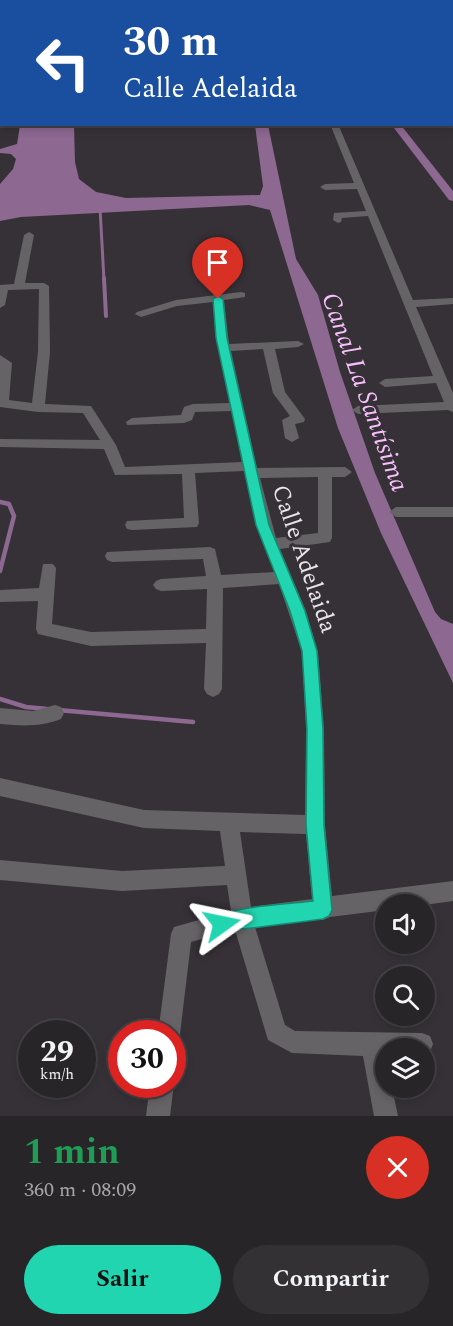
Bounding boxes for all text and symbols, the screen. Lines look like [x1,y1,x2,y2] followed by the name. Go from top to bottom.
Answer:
[123,11,218,74] text: 30 m
[24,24,102,102] icon: left
[123,68,297,110] text: Calle Adelaida
[192,237,243,299] pin
[201,246,234,279] icon: arrive
[310,287,420,497] water label: Canal La Santísima
[262,480,346,638] street label: Calle Adelaida
[190,892,254,956] position arrow
[375,894,435,1098] map controls
[375,894,435,954] button: sound
[375,966,435,1026] button: search
[108,1020,186,1098] speed limit sign: 30
[40,1029,74,1075] text: 29
[375,1038,435,1098] button: layers
[40,1063,74,1086] text: km/h
[24,1125,120,1180] text: 1 min
[366,1136,429,1199] button: close
[24,1175,136,1205] text: 360 m · 08:09
[24,1245,221,1314] button: Salir
[233,1245,429,1314] button: Compartir

